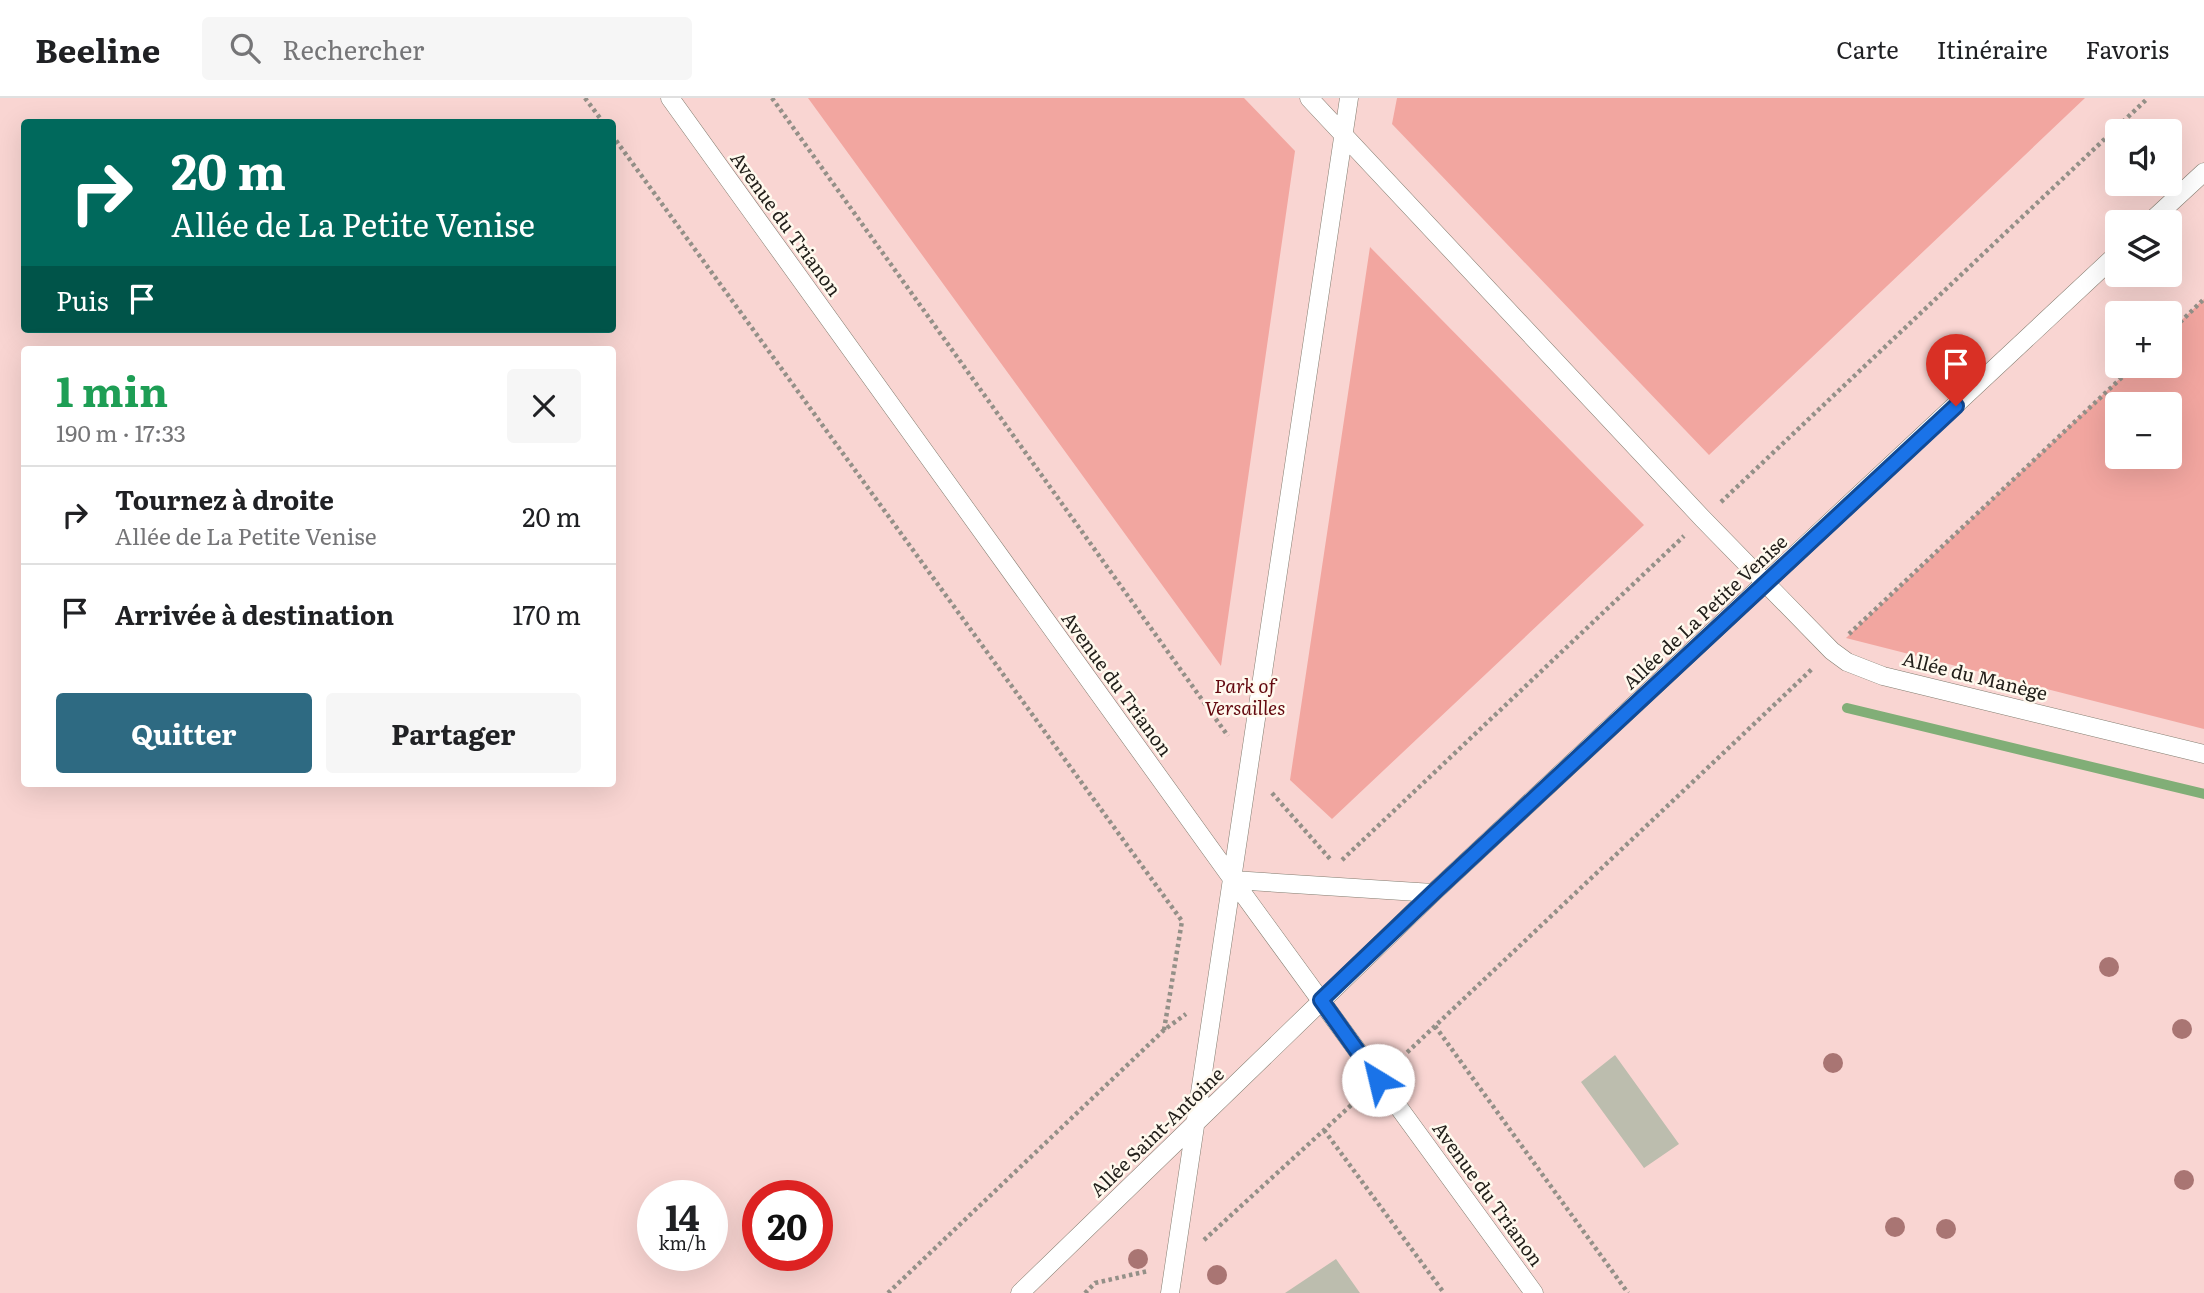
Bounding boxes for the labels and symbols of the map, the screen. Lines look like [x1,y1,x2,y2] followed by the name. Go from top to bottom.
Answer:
[725,145,849,301] street label: Avenue du Trianon
[1926,334,1986,406] pin
[1616,527,1793,695] street label: Allée de La Petite Venise
[1056,605,1180,761] street label: Avenue du Trianon
[1900,643,2051,707] street label: Allée du Manège
[1205,671,1285,721] park label: Park of Versailles
[1341,1043,1415,1117] position arrow
[1083,1060,1230,1203] street label: Allée Saint-Antoine
[1427,1115,1551,1271] street label: Avenue du Trianon
[742,1180,833,1271] speed limit sign: 20

